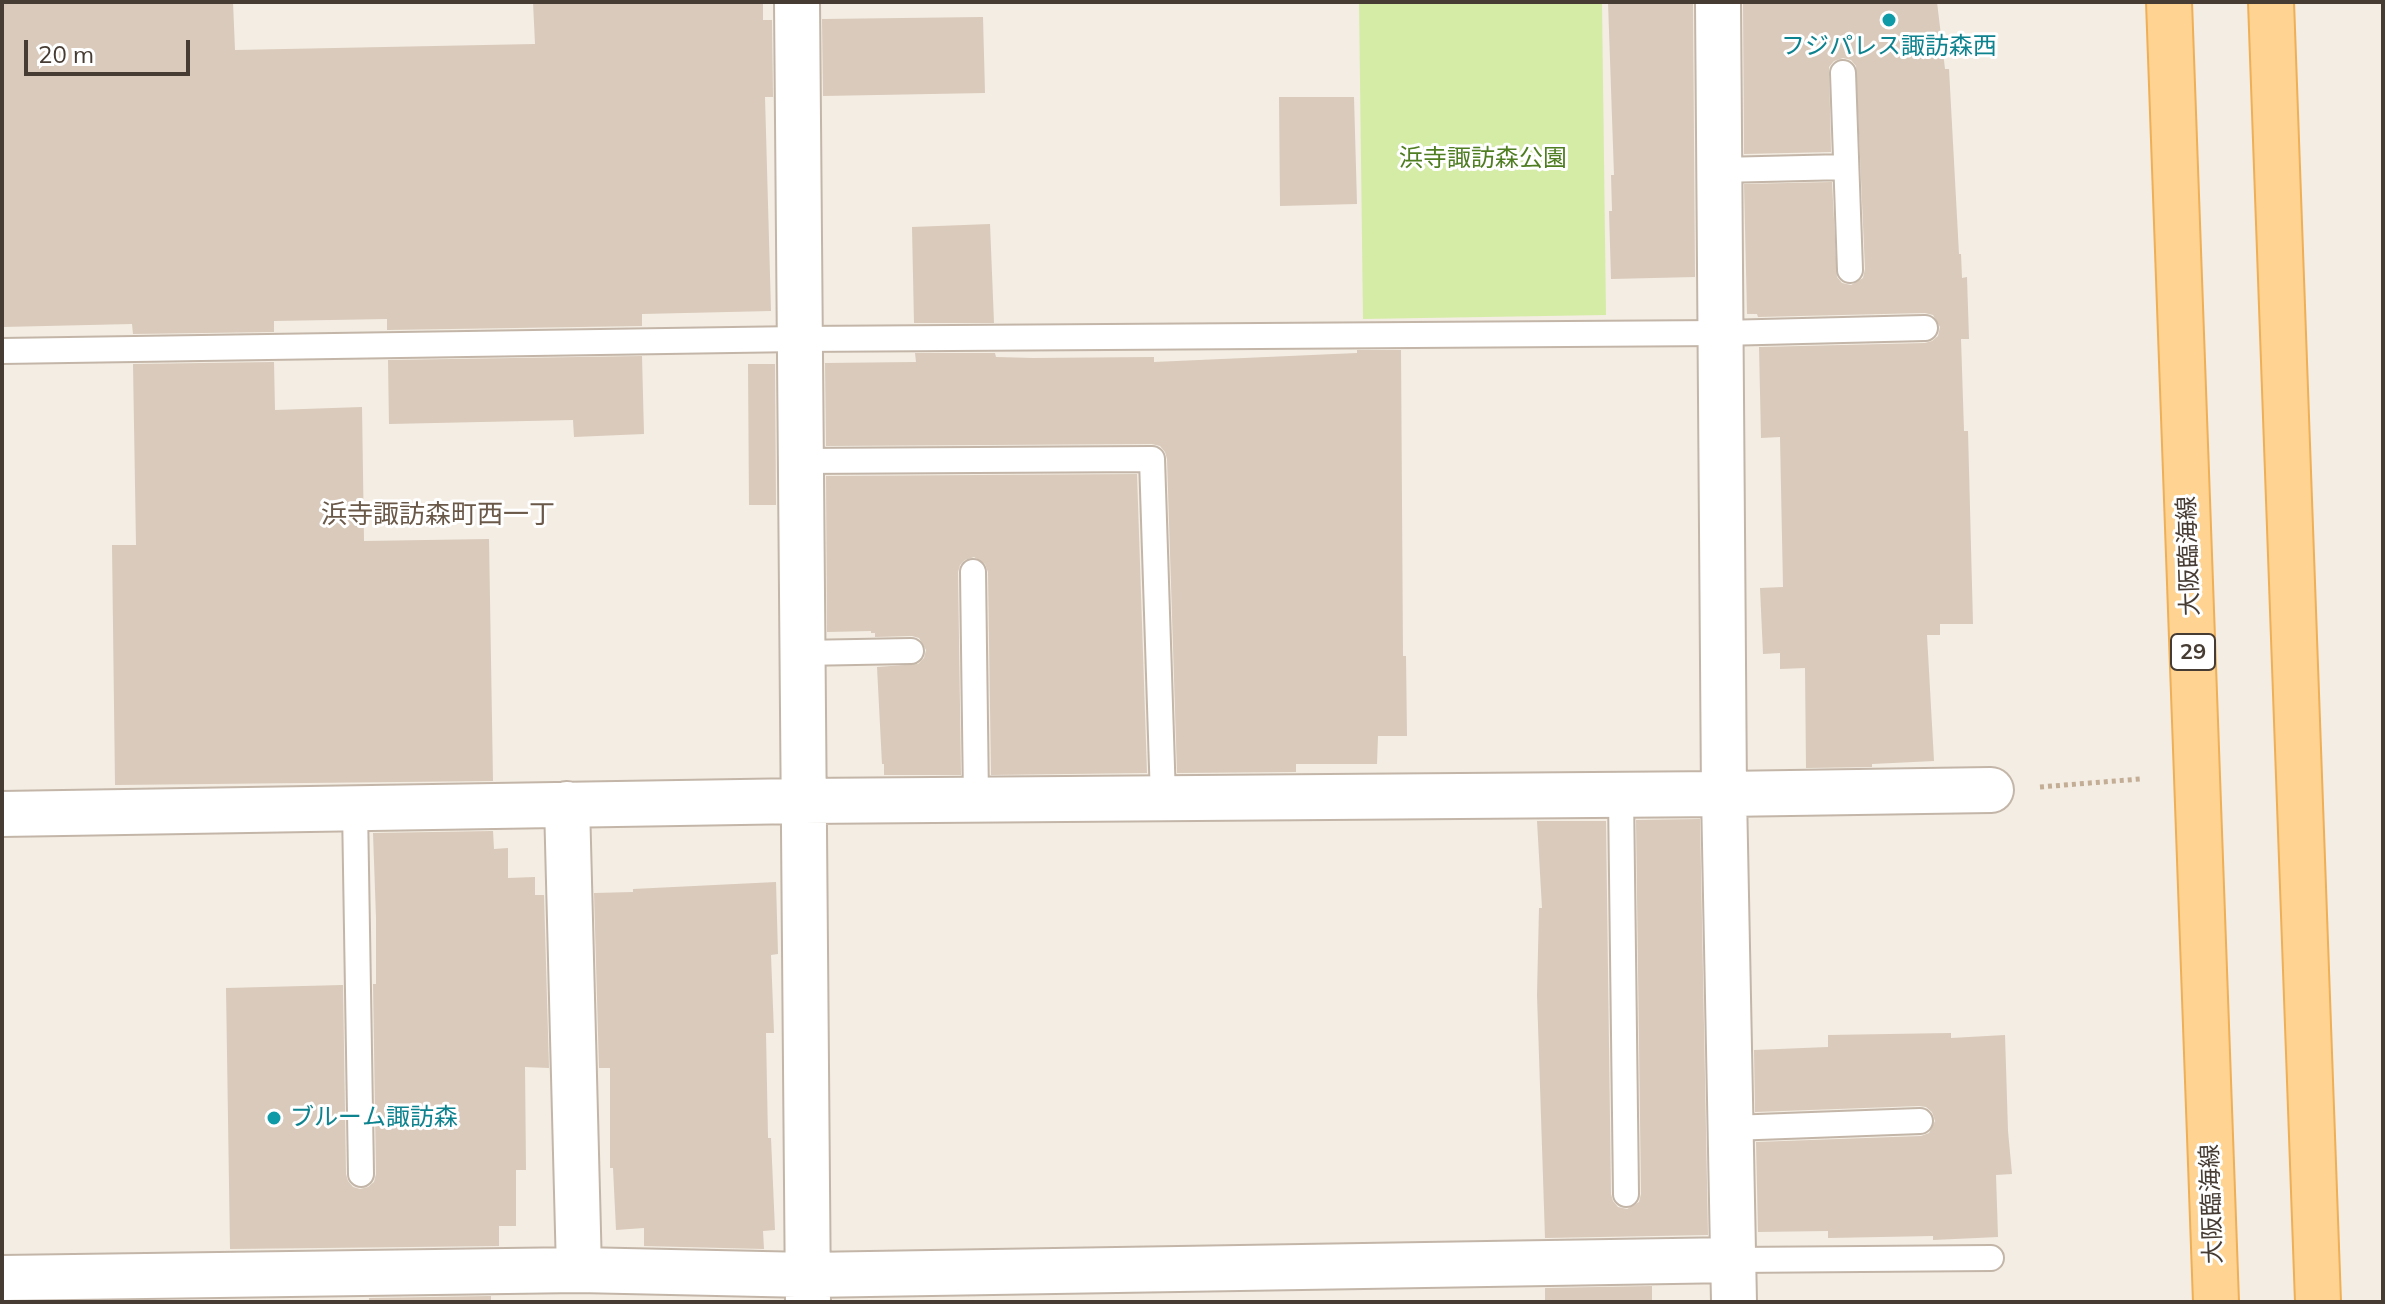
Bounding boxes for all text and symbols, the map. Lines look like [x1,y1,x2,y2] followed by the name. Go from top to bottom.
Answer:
[1880,11,1898,29] marker: フジパレス諏訪森西
[28,24,194,74] scale bar
[1781,33,1997,61] place label: フジパレス諏訪森西
[38,39,94,69] text: 20 m
[1399,145,1567,173] park label: 浜寺諏訪森公園
[2173,496,2205,616] street label: 大阪臨海線
[321,499,555,531] district label: 浜寺諏訪森町西一丁
[2171,634,2215,670] road number: 29
[290,1104,458,1132] place label: ブルーム諏訪森
[265,1109,283,1127] marker: ブルーム諏訪森
[2196,1144,2228,1264] street label: 大阪臨海線

